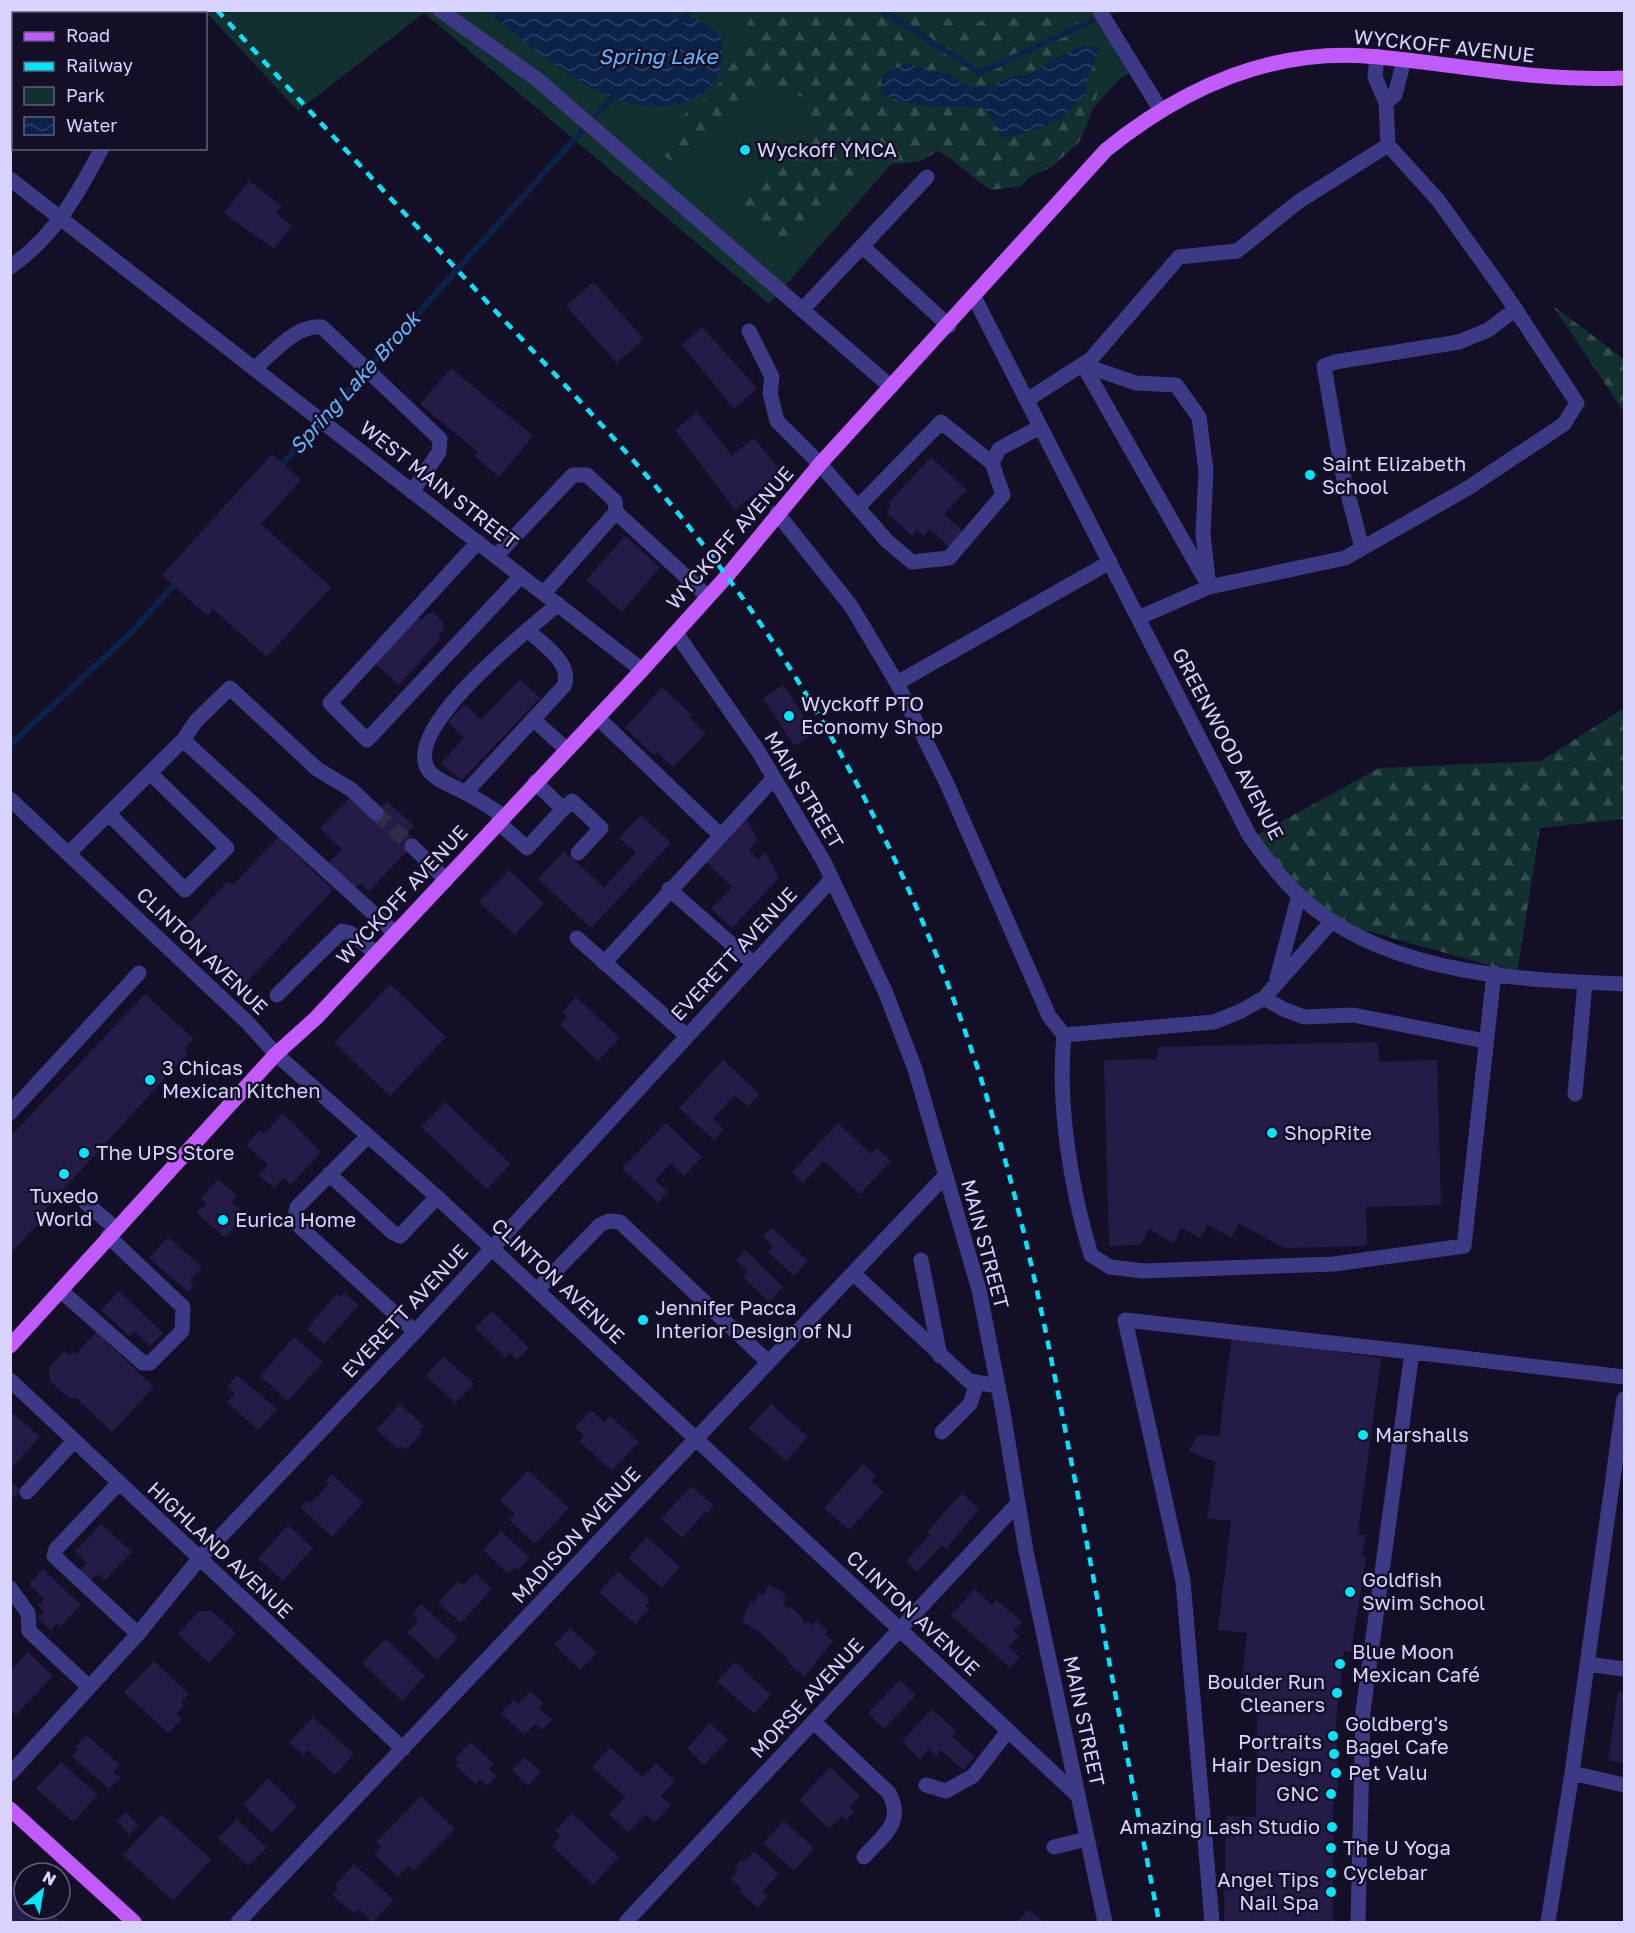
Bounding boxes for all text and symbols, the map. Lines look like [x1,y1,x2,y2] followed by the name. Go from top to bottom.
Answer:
[12,12,207,150] legend
[66,24,110,46] text: Road
[1353,24,1536,66] street label: WYCKOFF AVENUE
[599,43,719,69] water label: Spring Lake
[66,54,133,76] text: Railway
[66,84,105,106] text: Park
[66,114,117,136] text: Water
[757,137,897,161] place label: Wyckoff YMCA
[738,143,752,157] marker: Wyckoff YMCA
[283,304,427,459] water label: Spring Lake Brook
[356,415,523,553] street label: WEST MAIN STREET
[1322,451,1466,498] place label: Saint Elizabeth School
[661,461,798,614] street label: WYCKOFF AVENUE
[1303,468,1317,482] marker: Saint Elizabeth School
[1168,643,1290,844] street label: GREENWOOD AVENUE
[801,691,943,738] place label: Wyckoff PTO Economy Shop
[782,709,796,723] marker: Wyckoff PTO Economy Shop
[760,726,849,853] street label: MAIN STREET
[331,820,472,969] street label: WYCKOFF AVENUE
[132,882,273,1019] street label: CLINTON AVENUE
[665,882,801,1025] street label: EVERETT AVENUE
[162,1055,321,1102] place label: 3 Chicas Mexican Kitchen
[143,1073,157,1087] marker: 3 Chicas Mexican Kitchen
[1284,1120,1372,1144] place label: ShopRite
[1265,1126,1279,1140] marker: ShopRite
[96,1140,234,1164] place label: The UPS Store
[77,1146,91,1160] marker: The UPS Store
[57,1167,71,1181] marker: Tuxedo World
[957,1177,1015,1311] street label: MAIN STREET
[29,1183,99,1230] place label: Tuxedo World
[235,1207,356,1231] place label: Eurica Home
[216,1213,230,1227] marker: Eurica Home
[487,1213,630,1348] street label: CLINTON AVENUE
[336,1239,472,1382] street label: EVERETT AVENUE
[655,1295,853,1342] place label: Jennifer Pacca Interior Design of NJ
[636,1313,650,1327] marker: Jennifer Pacca Interior Design of NJ
[1375,1422,1469,1446] place label: Marshalls
[1356,1428,1370,1442] marker: Marshalls
[506,1461,645,1608] street label: MADISON AVENUE
[143,1476,298,1623] street label: HIGHLAND AVENUE
[842,1545,985,1680] street label: CLINTON AVENUE
[1362,1567,1485,1614] place label: Goldfish Swim School
[1343,1585,1357,1599] marker: Goldfish Swim School
[745,1633,868,1762] street label: MORSE AVENUE
[1352,1639,1480,1686] place label: Blue Moon Mexican Café
[1059,1653,1111,1788] street label: MAIN STREET
[1333,1657,1347,1671] marker: Blue Moon Mexican Café
[1207,1669,1325,1716] place label: Boulder Run Cleaners
[1330,1686,1344,1700] marker: Boulder Run Cleaners
[1345,1711,1449,1758] place label: Goldberg's Bagel Cafe
[1211,1729,1322,1776] place label: Portraits Hair Design
[1326,1729,1340,1743] marker: Goldberg's Bagel Cafe
[1327,1747,1341,1761] marker: Portraits Hair Design
[1348,1760,1428,1784] place label: Pet Valu
[1329,1766,1343,1780] marker: Pet Valu
[1276,1781,1319,1805] place label: GNC
[1324,1787,1338,1801] marker: GNC
[1119,1814,1320,1838] place label: Amazing Lash Studio
[1325,1820,1339,1834] marker: Amazing Lash Studio
[1343,1835,1451,1859] place label: The U Yoga
[1324,1841,1338,1855] marker: The U Yoga
[1343,1860,1428,1884] place label: Cyclebar
[12,1861,72,1921] north arrow
[39,1866,60,1890] text: N
[1324,1866,1338,1880] marker: Cyclebar
[1217,1867,1319,1914] place label: Angel Tips Nail Spa
[1324,1885,1338,1899] marker: Angel Tips Nail Spa

